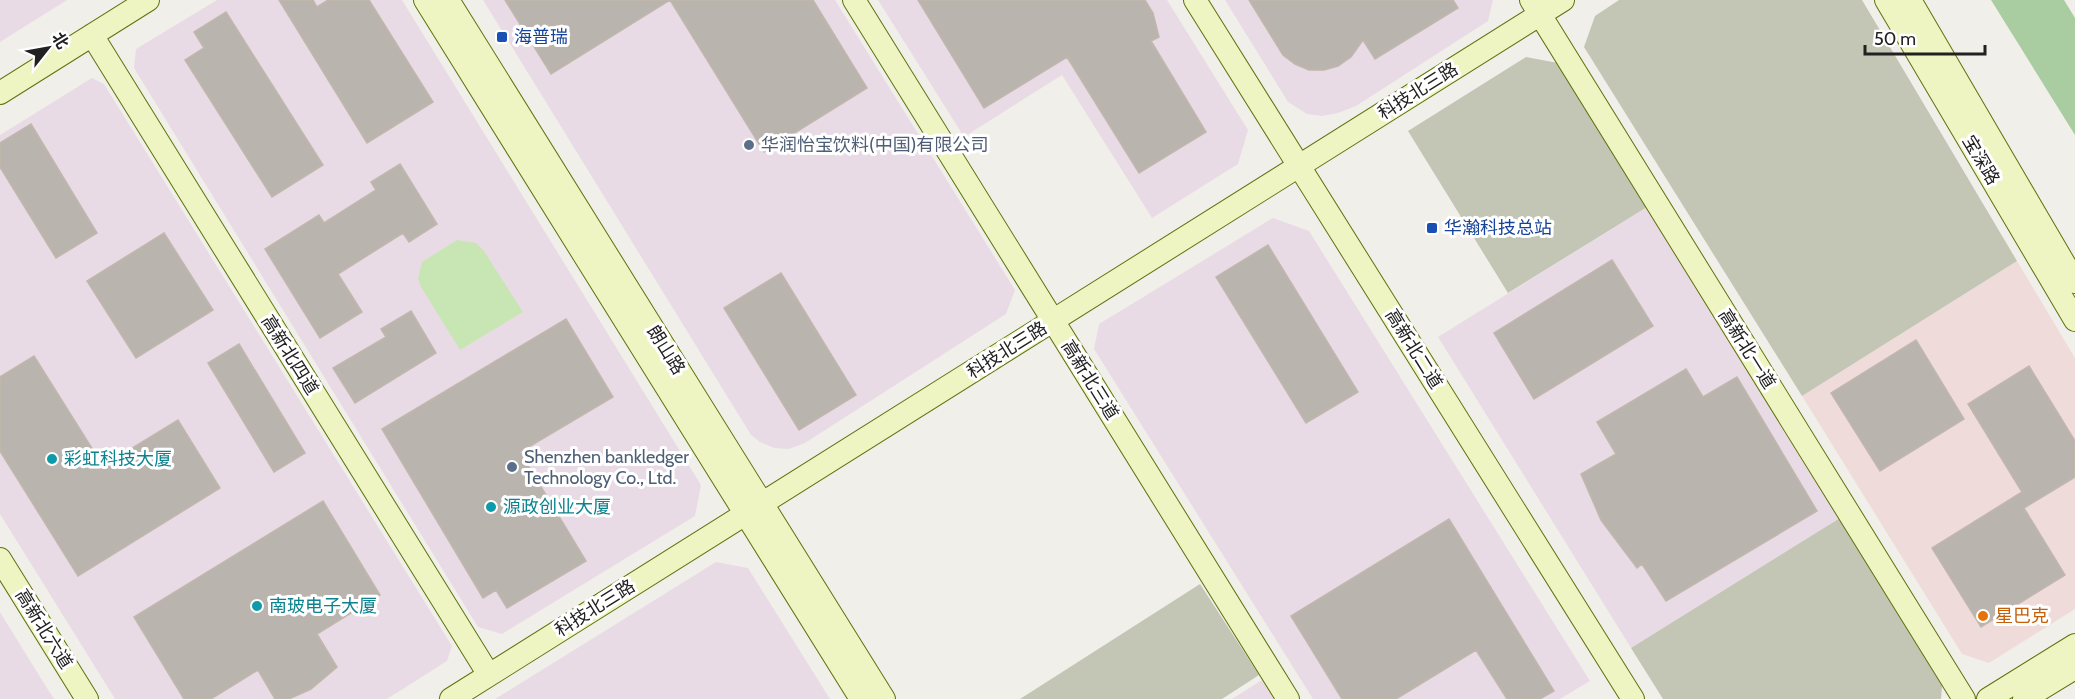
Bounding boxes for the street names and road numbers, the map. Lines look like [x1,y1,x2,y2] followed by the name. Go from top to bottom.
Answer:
[1374,58,1462,124] street label: 科技北三路
[1958,131,2004,189] street label: 宝深路
[1381,305,1447,393] street label: 高新北二道
[1714,305,1780,393] street label: 高新北一道
[257,311,323,399] street label: 高新北四道
[963,317,1051,383] street label: 科技北三路
[642,321,690,379] street label: 朗山路
[1057,336,1123,424] street label: 高新北三道
[551,575,639,641] street label: 科技北三路
[11,585,77,673] street label: 高新北六道

